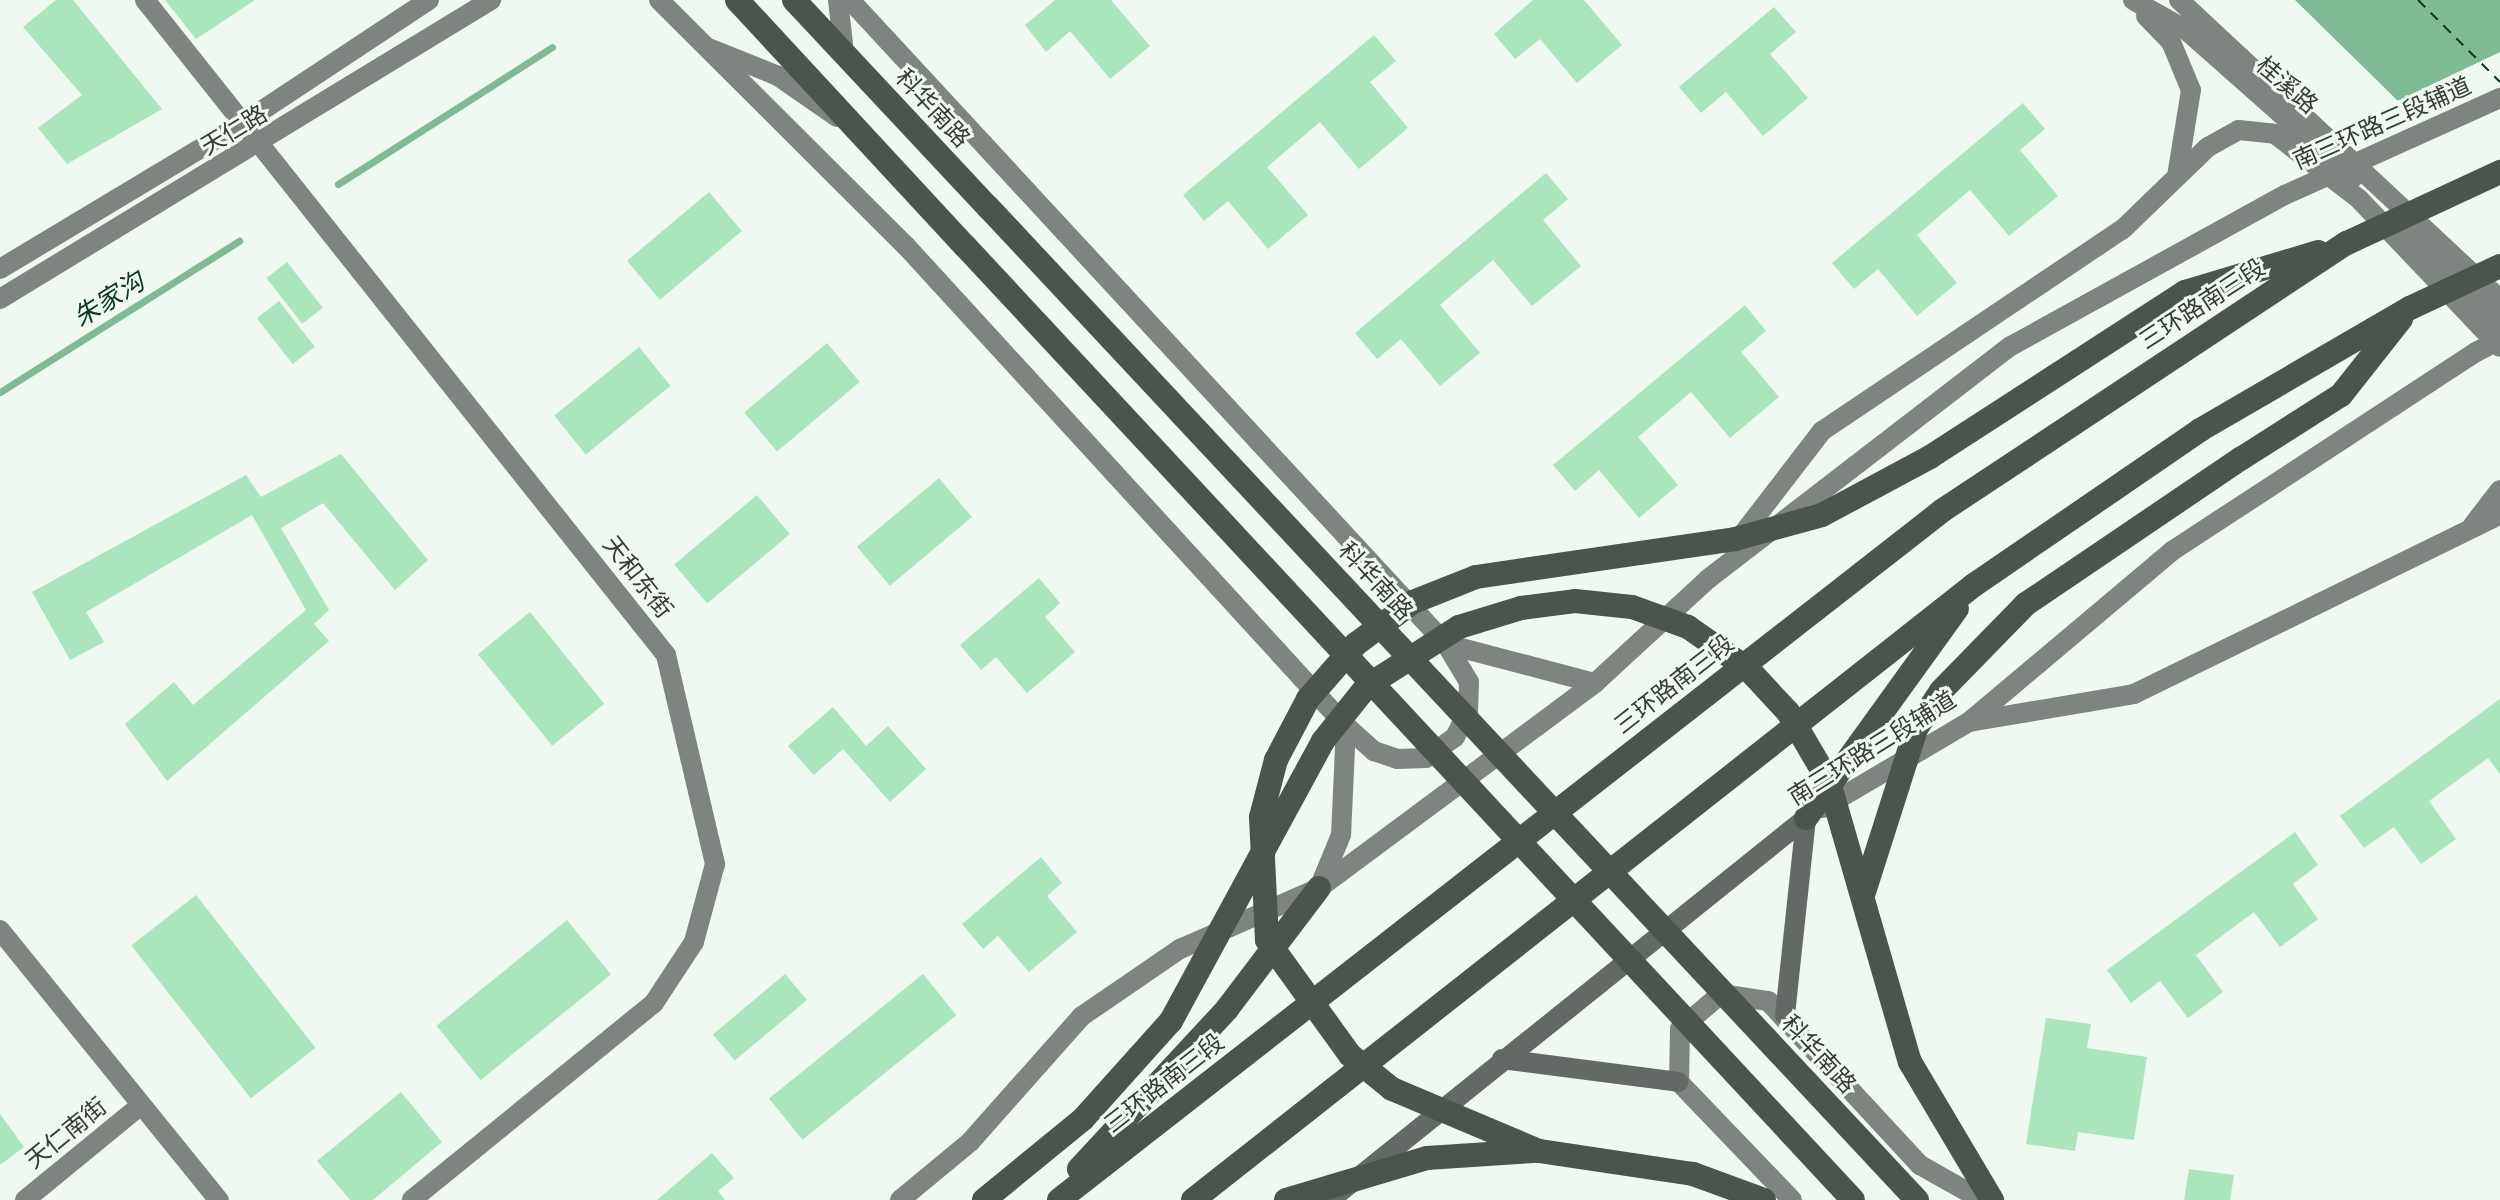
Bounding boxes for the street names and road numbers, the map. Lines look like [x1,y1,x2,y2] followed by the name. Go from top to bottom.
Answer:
[2250,51,2324,119] street label: 桂溪路
[890,63,976,153] street label: 科华南路
[2288,71,2476,175] street label: 南三环路三段辅道
[196,99,272,161] street label: 天仁路
[2134,253,2270,355] street label: 三环路南三段
[597,530,679,624] street label: 天和东街
[1333,536,1419,626] street label: 科华南路
[1608,628,1740,740] street label: 三环路南三段
[1783,685,1961,811] street label: 南三环路三段辅道
[1776,1009,1862,1099] street label: 科华南路
[1098,1027,1230,1139] street label: 三环路南三段
[20,1092,112,1174] street label: 天仁南街

